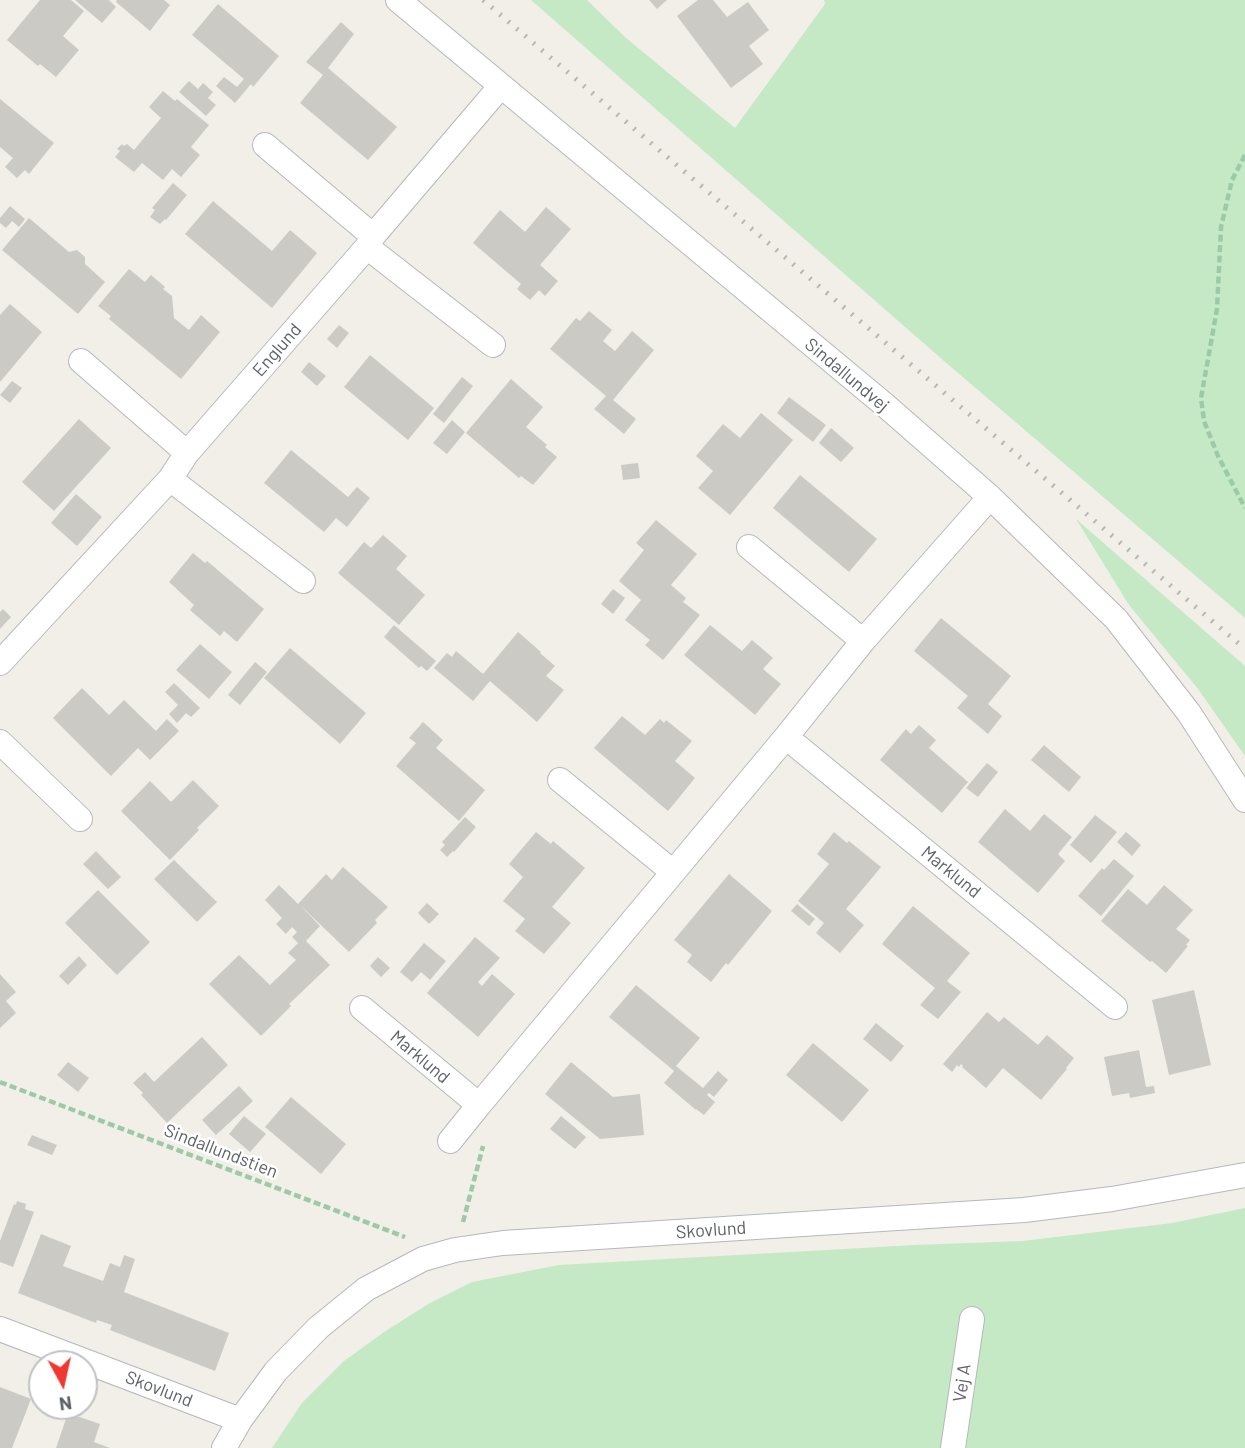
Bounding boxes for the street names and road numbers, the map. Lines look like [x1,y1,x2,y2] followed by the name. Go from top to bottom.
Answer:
[248,319,306,381] street label: Englund
[800,334,894,416] street label: Sindallundvej
[917,841,985,903] street label: Marklund
[386,1026,454,1088] street label: Marklund
[161,1119,281,1183] street label: Sindallundstien
[675,1217,747,1243] street label: Skovlund
[949,1363,975,1403] street label: Vej A
[122,1366,196,1412] street label: Skovlund

